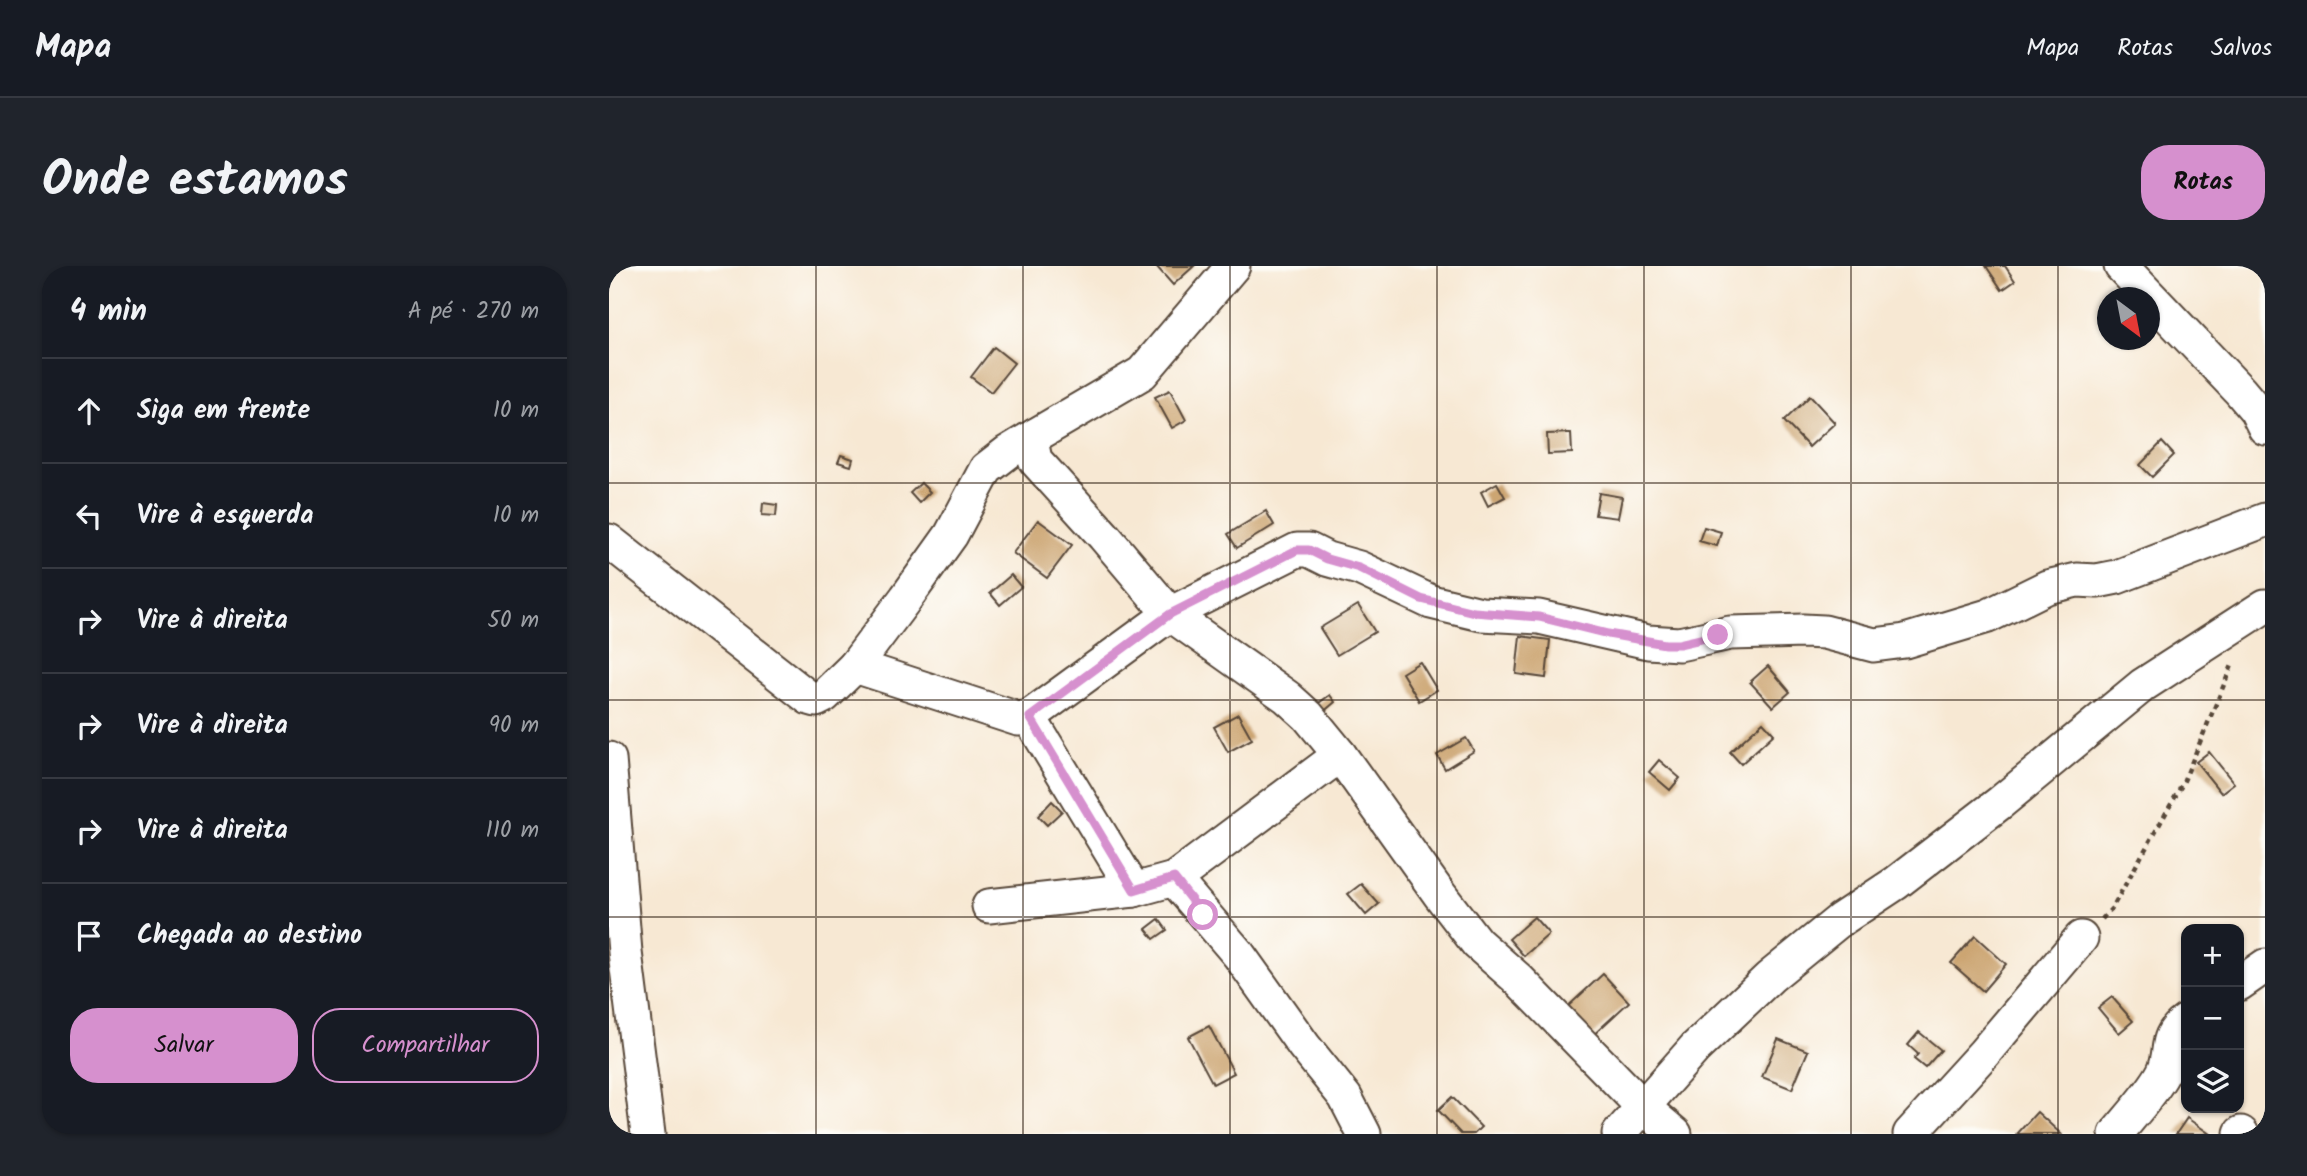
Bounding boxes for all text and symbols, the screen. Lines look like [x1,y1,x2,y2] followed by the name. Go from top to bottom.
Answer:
[35,22,111,75] text: Mapa
[2026,29,2079,68] text: Mapa
[2117,29,2173,68] text: Rotas
[2211,29,2272,68] text: Salvos
[42,143,348,221] text: Onde estamos
[2141,145,2265,220] button: Rotas
[2097,287,2160,350] north arrow
[70,288,147,336] text: 4 min
[408,294,539,330] text: A pé · 270 m
[137,390,310,432] text: Siga em frente
[70,392,108,430] icon: ahead
[493,393,539,429] text: 10 m
[137,495,314,537] text: Vire à esquerda
[70,497,108,535] icon: left
[493,498,539,534] text: 10 m
[137,600,288,642] text: Vire à direita
[70,602,108,640] icon: right
[488,603,539,639] text: 50 m
[1702,619,1733,650] route end
[137,705,288,747] text: Vire à direita
[70,707,108,745] icon: right
[489,708,539,744] text: 90 m
[137,810,288,852] text: Vire à direita
[70,812,108,850] icon: right
[486,813,539,849] text: 110 m
[1187,899,1218,930] route start
[137,915,362,957] text: Chegada ao destino
[70,917,108,955] icon: arrive
[2181,924,2244,1113] map controls
[2181,924,2244,987] button: +
[2181,987,2244,1050] button: −
[70,1008,298,1083] button: Salvar
[312,1008,539,1083] button: Compartilhar
[2181,1050,2244,1113] button: layers

